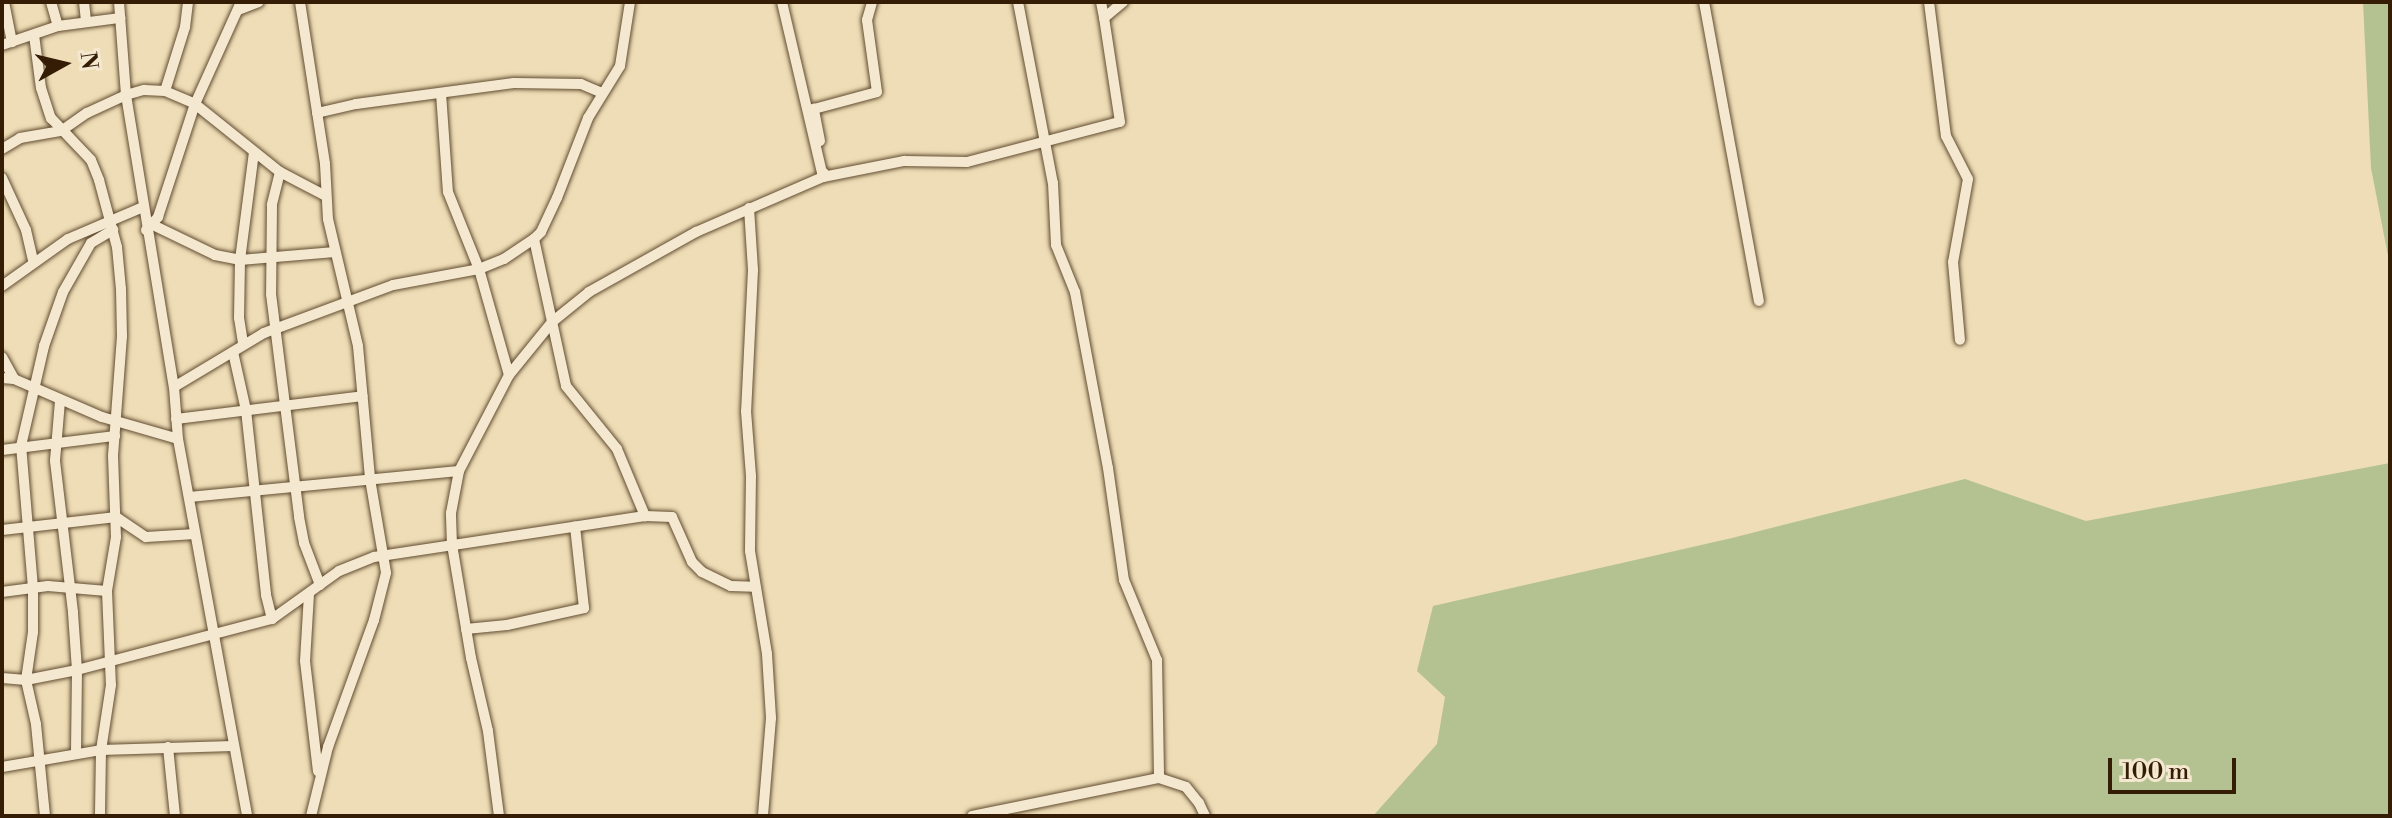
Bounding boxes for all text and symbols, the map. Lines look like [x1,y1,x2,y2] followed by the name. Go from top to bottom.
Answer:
[24,24,104,104] north arrow
[74,50,103,71] text: N
[2112,742,2240,792] scale bar
[2122,757,2189,787] text: 100 m

